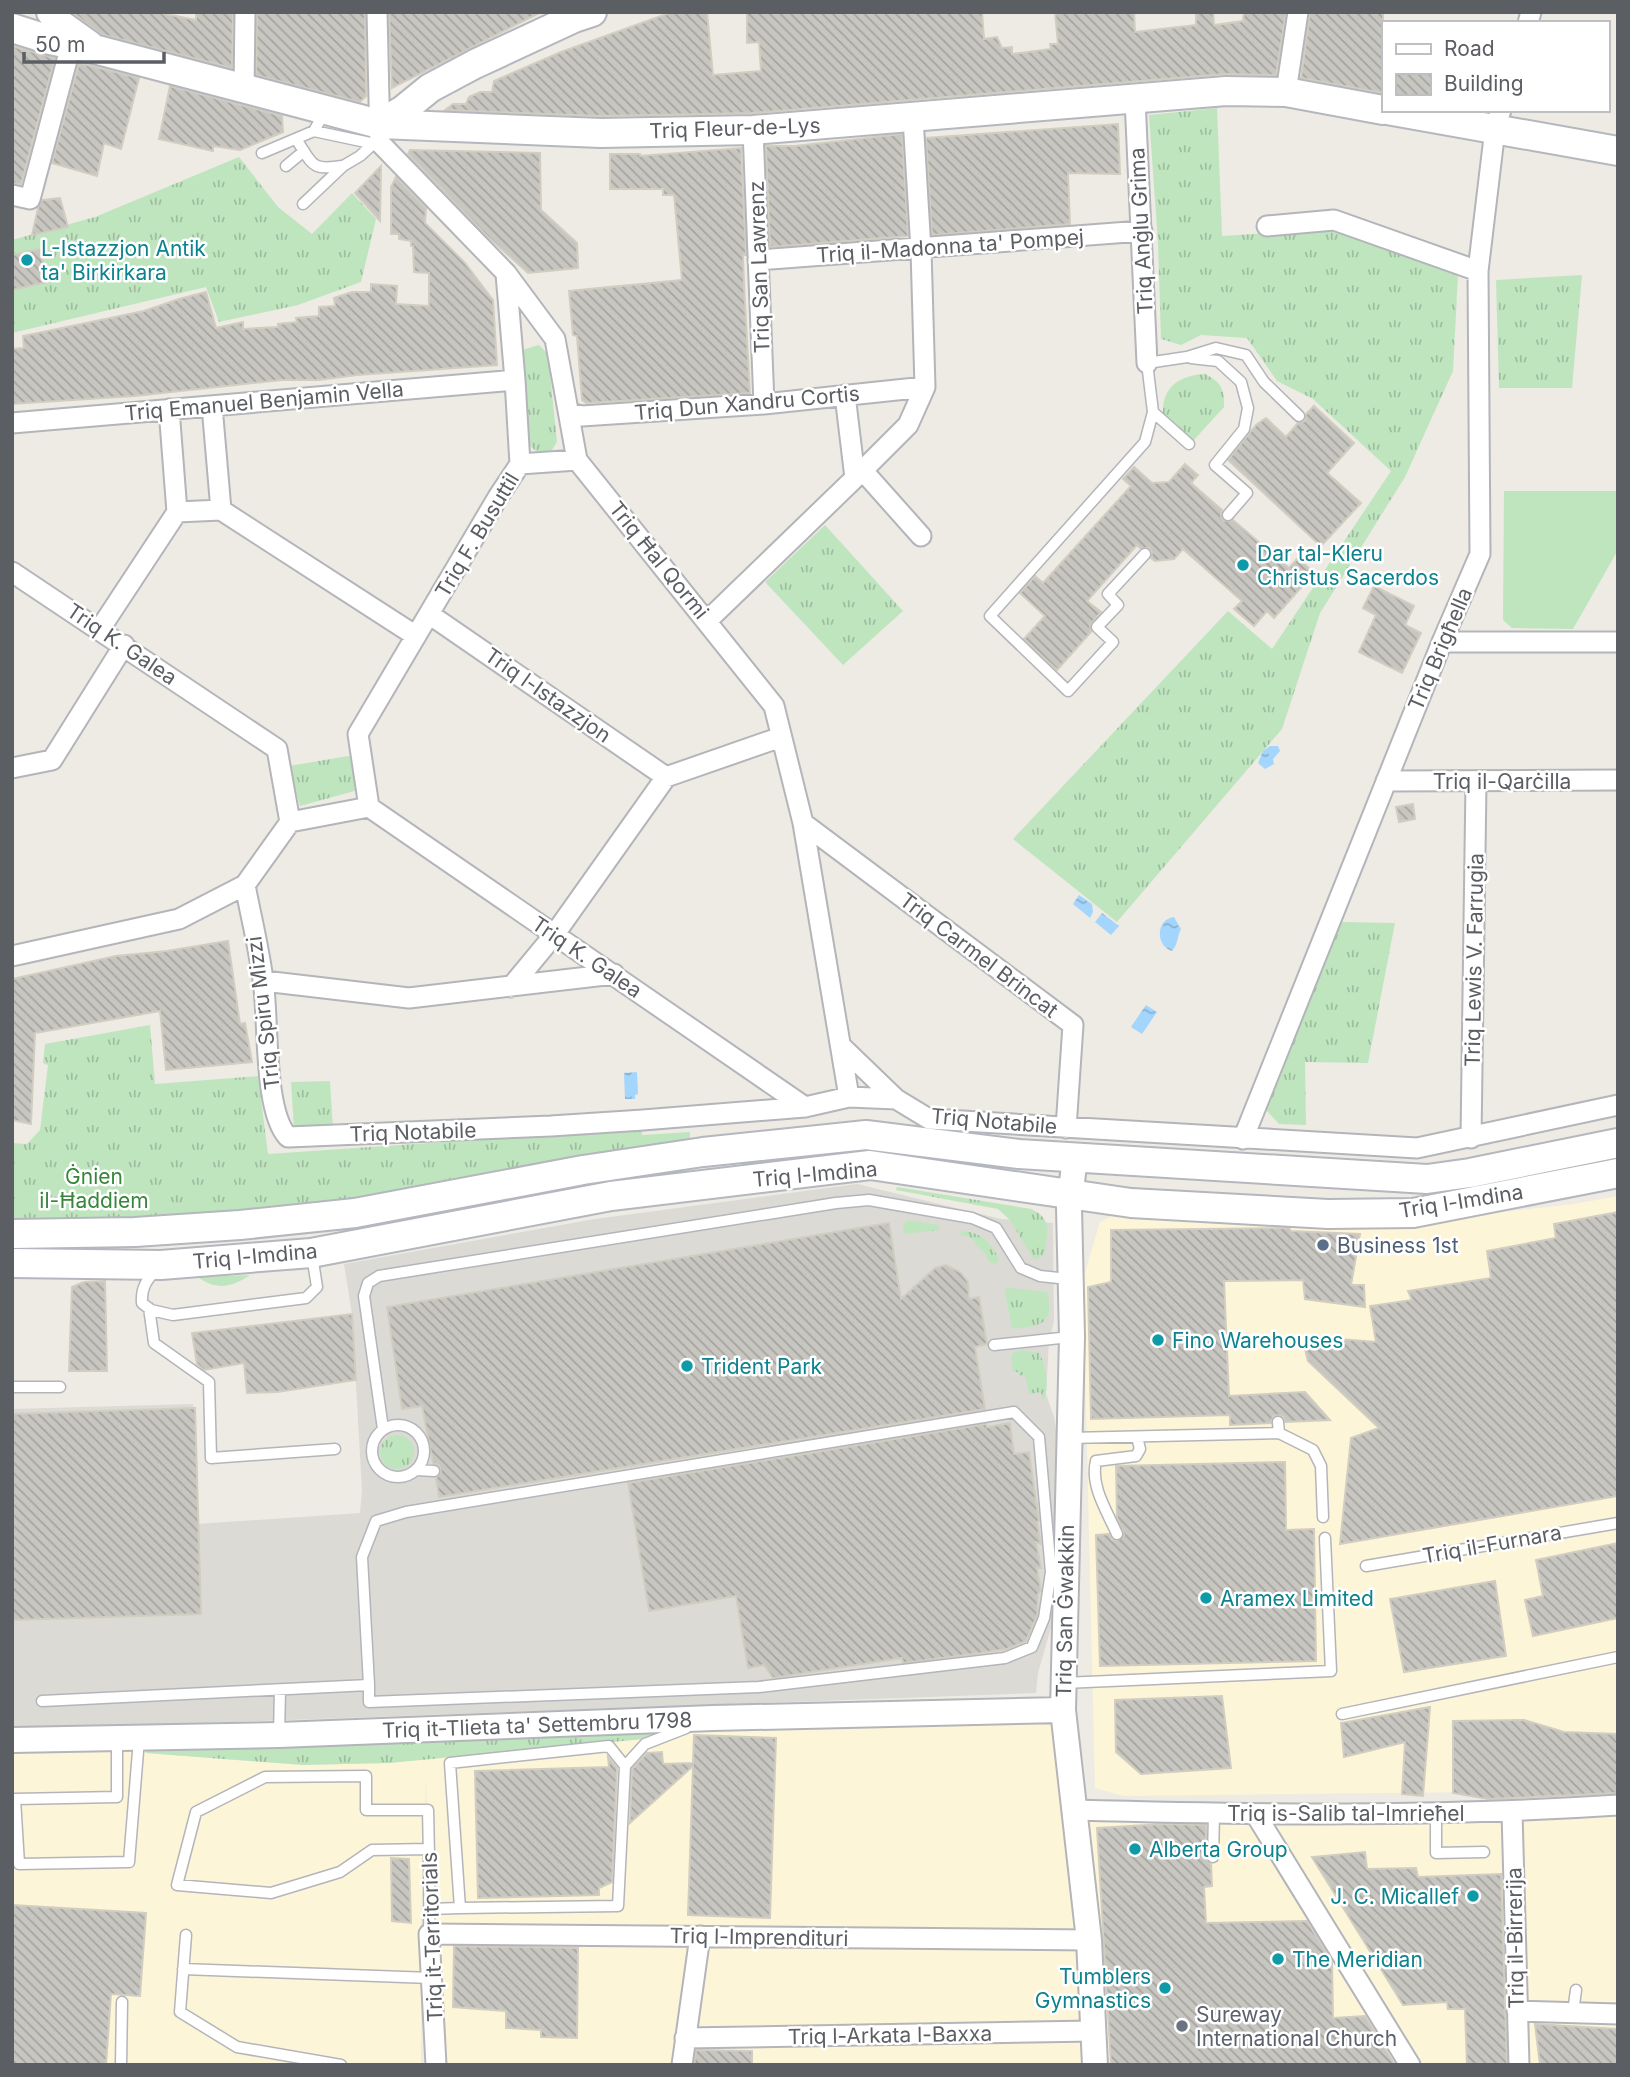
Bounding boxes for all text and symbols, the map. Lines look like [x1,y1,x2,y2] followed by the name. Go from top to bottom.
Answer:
[24,21,164,65] scale bar
[1382,21,1609,112] legend
[35,32,85,57] text: 50 m
[1444,36,1495,61] text: Road
[1444,71,1524,96] text: Building
[649,113,821,143] street label: Triq Fleur-de-Lys
[1124,147,1158,315] street label: Triq Anġlu Grima
[743,180,775,354] street label: Triq San Lawrenz
[815,224,1085,268] street label: Triq il-Madonna ta' Pompej
[41,236,206,285] place label: L-Istazzjon Antik ta' Birkirkara
[19,252,35,268] marker: L-Istazzjon Antik ta' Birkirkara
[123,376,405,426] street label: Triq Emanuel Benjamin Vella
[633,381,861,425] street label: Triq Dun Xandru Cortis
[430,468,524,602] street label: Triq F. Busuttil
[604,496,714,624] street label: Triq Ħal Qormi
[1257,541,1439,590] place label: Dar tal-Kleru Christus Sacerdos
[1235,557,1251,573] marker: Dar tal-Kleru Christus Sacerdos
[1403,584,1477,714] street label: Triq Brigħella
[62,598,182,690] street label: Triq K. Galea
[480,642,616,748] street label: Triq l-Istazzjon
[1433,769,1571,794] street label: Triq il-Qarċilla
[1460,853,1488,1067] street label: Triq Lewis V. Farrugia
[895,887,1063,1023] street label: Triq Carmel Brincat
[527,911,647,1003] street label: Triq K. Galea
[241,935,285,1091] street label: Triq Spiru Mizzi
[930,1103,1058,1139] street label: Triq Notabile
[349,1117,477,1147] street label: Triq Notabile
[751,1156,879,1192] street label: Triq l-Imdina
[39,1163,149,1213] park label: Ġnien il-Ħaddiem
[1397,1179,1525,1223] street label: Triq l-Imdina
[1337,1233,1459,1258] place label: Business 1st
[1315,1237,1331,1253] marker: Business 1st
[191,1238,319,1274] street label: Triq l-Imdina
[1172,1328,1343,1353] place label: Fino Warehouses
[1150,1332,1166,1348] marker: Fino Warehouses
[701,1354,822,1379] place label: Trident Park
[679,1358,695,1374] marker: Trident Park
[1421,1519,1563,1569] street label: Triq il-Furnara
[1050,1524,1079,1698] street label: Triq San Ġwakkin
[1220,1586,1374,1611] place label: Aramex Limited
[1198,1590,1214,1606] marker: Aramex Limited
[381,1707,693,1743] street label: Triq it-Tlieta ta' Settembru 1798
[1227,1801,1465,1826] street label: Triq is-Salib tal-Imrieħel
[1149,1837,1288,1862] place label: Alberta Group
[1127,1841,1143,1857] marker: Alberta Group
[417,1851,447,2023] street label: Triq it-Territorials
[1501,1867,1529,2009] street label: Triq il-Birrerija
[1330,1884,1459,1909] place label: J. C. Micallef
[1465,1888,1481,1904] marker: J. C. Micallef
[669,1923,849,1951] street label: Triq l-Imprendituri
[1292,1947,1423,1972] place label: The Meridian
[1270,1951,1286,1967] marker: The Meridian
[1035,1964,1151,2013] place label: Tumblers Gymnastics
[1157,1980,1173,1996] marker: Tumblers Gymnastics
[1196,2002,1397,2051] place label: Sureway International Church
[1174,2018,1190,2034] marker: Sureway International Church
[788,2021,992,2049] street label: Triq l-Arkata l-Baxxa

